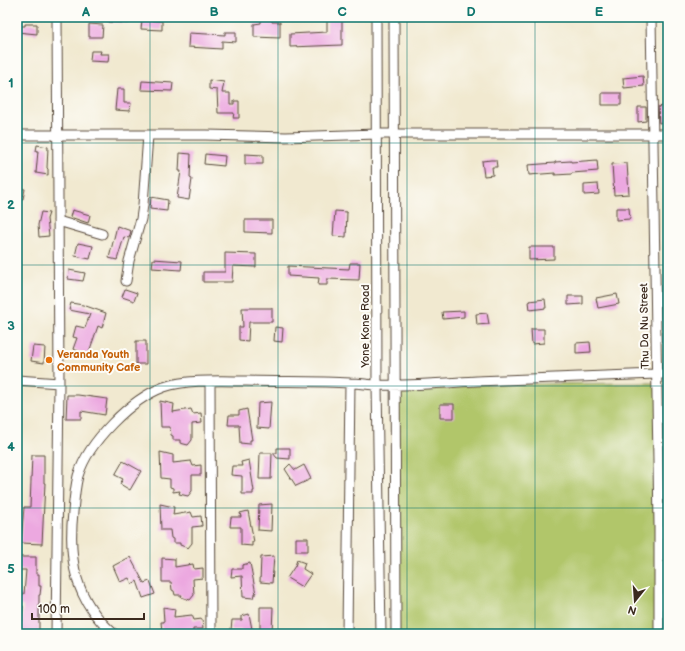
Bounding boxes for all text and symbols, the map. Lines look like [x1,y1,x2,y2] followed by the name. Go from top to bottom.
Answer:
[81,4,90,20] text: A
[209,4,219,20] text: B
[337,4,347,20] text: C
[466,4,476,20] text: D
[595,4,604,20] text: E
[8,75,14,91] text: 1
[7,197,15,213] text: 2
[637,282,652,369] street label: Thu Da Nu Street
[359,285,372,368] street label: Yone Kone Road
[7,318,15,334] text: 3
[57,348,140,374] place label: Veranda Youth Community Cafe
[44,355,54,365] marker: Veranda Youth Community Cafe
[7,439,15,455] text: 4
[7,561,15,577] text: 5
[615,581,655,621] north arrow
[32,595,144,621] scale bar
[38,602,70,617] text: 100 m
[626,603,638,618] text: N

